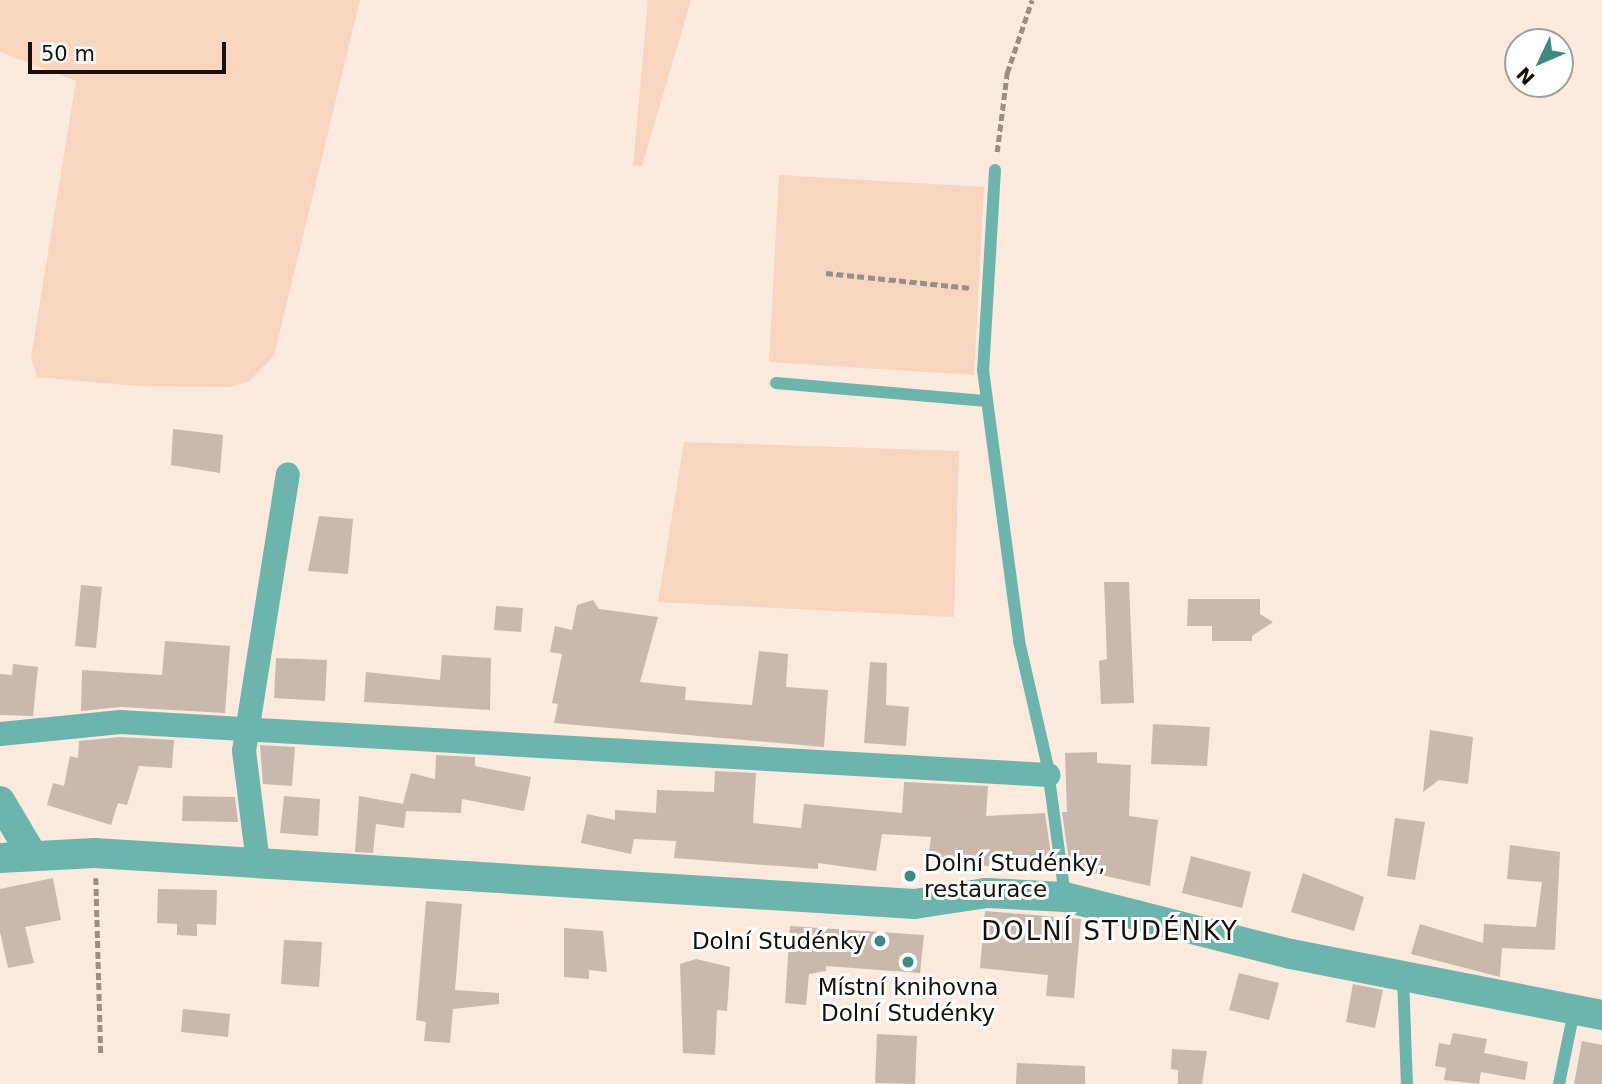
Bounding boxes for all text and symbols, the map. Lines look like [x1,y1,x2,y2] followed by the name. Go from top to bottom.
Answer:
[32,28,229,72] scale bar
[1504,28,1574,98] north arrow
[41,42,95,66] text: 50 m
[1512,63,1539,90] text: N
[924,849,1105,903] place label: Dolní Studénky, restaurace
[902,868,918,884] marker: Dolní Studénky, restaurace
[983,916,1237,948] district label: DOLNÍ STUDÉNKY
[692,927,866,955] place label: Dolní Studénky
[872,933,888,949] marker: Dolní Studénky
[900,954,916,970] marker: Místní knihovna Dolní Studénky
[818,973,998,1027] place label: Místní knihovna Dolní Studénky

